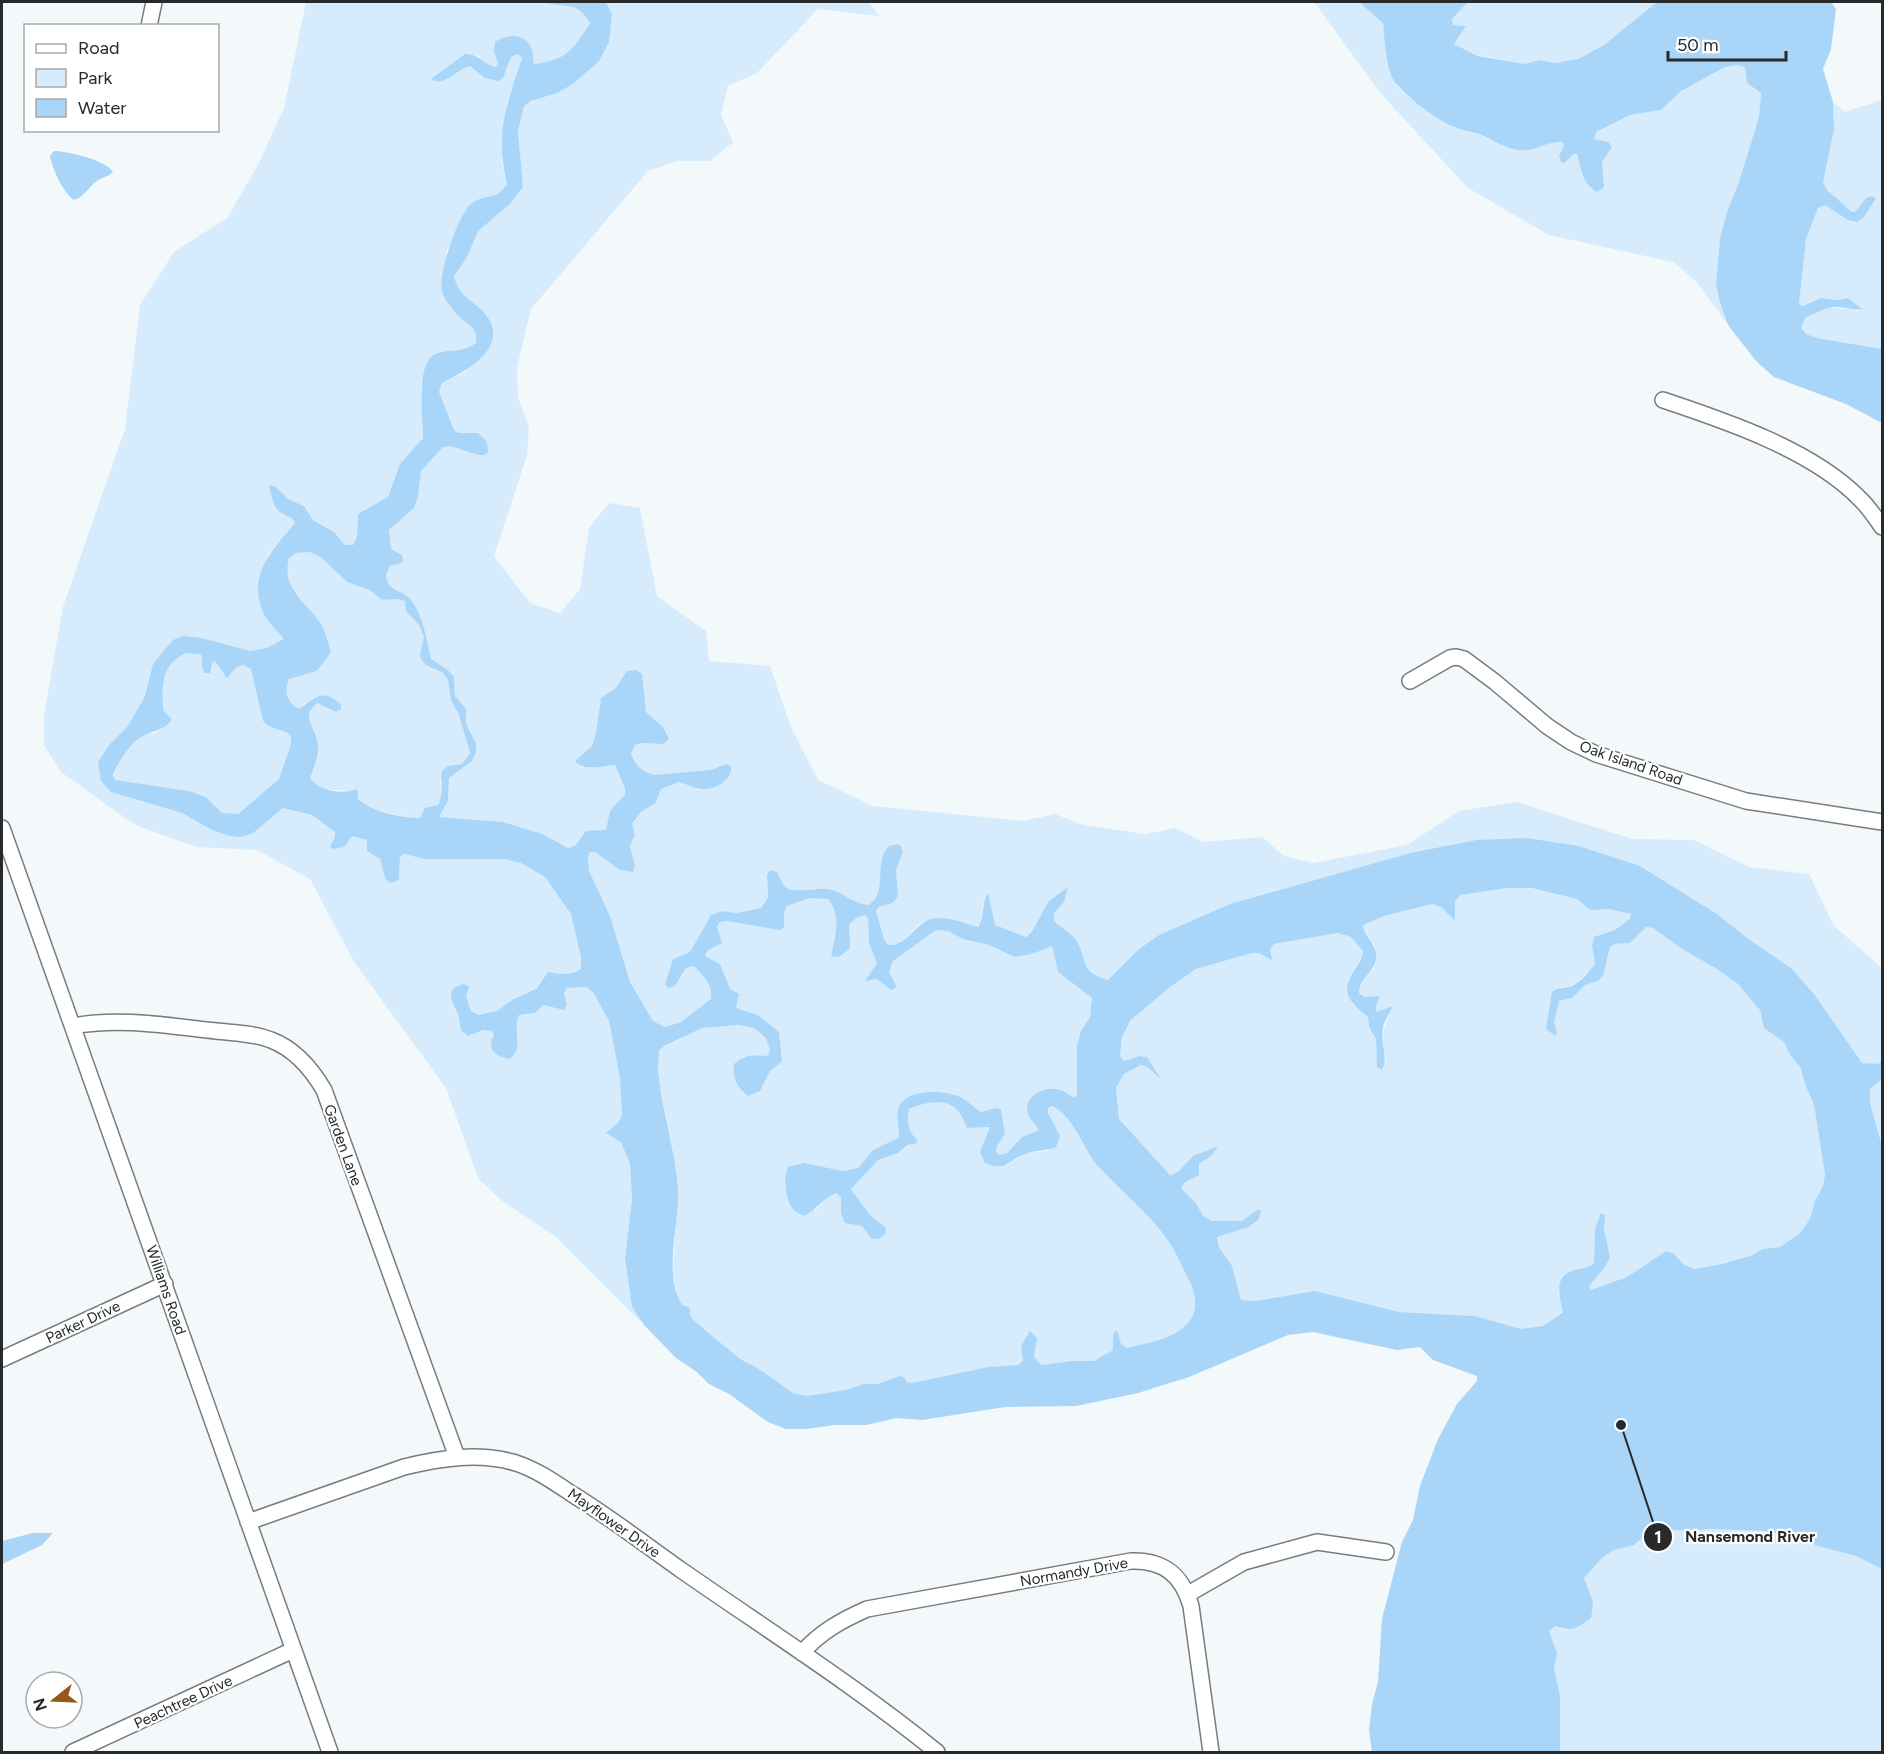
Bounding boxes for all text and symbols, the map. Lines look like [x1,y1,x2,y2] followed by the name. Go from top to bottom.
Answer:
[24,24,219,132] legend
[1668,24,1786,62] scale bar
[1677,34,1719,56] text: 50 m
[78,37,119,59] text: Road
[78,67,113,89] text: Park
[78,97,126,119] text: Water
[1577,737,1685,789] street label: Oak Island Road
[320,1102,366,1188] street label: Garden Lane
[142,1243,190,1337] street label: Williams Road
[43,1297,123,1347] street label: Parker Drive
[564,1484,664,1562] street label: Mayflower Drive
[1643,1520,1827,1554] callout: Nansemond River
[1654,1526,1662,1548] text: 1
[1685,1527,1815,1546] text: Nansemond River
[1019,1554,1129,1590] street label: Normandy Drive
[24,1670,84,1730] north arrow
[131,1671,235,1733] street label: Peachtree Drive
[29,1696,51,1713] text: N

